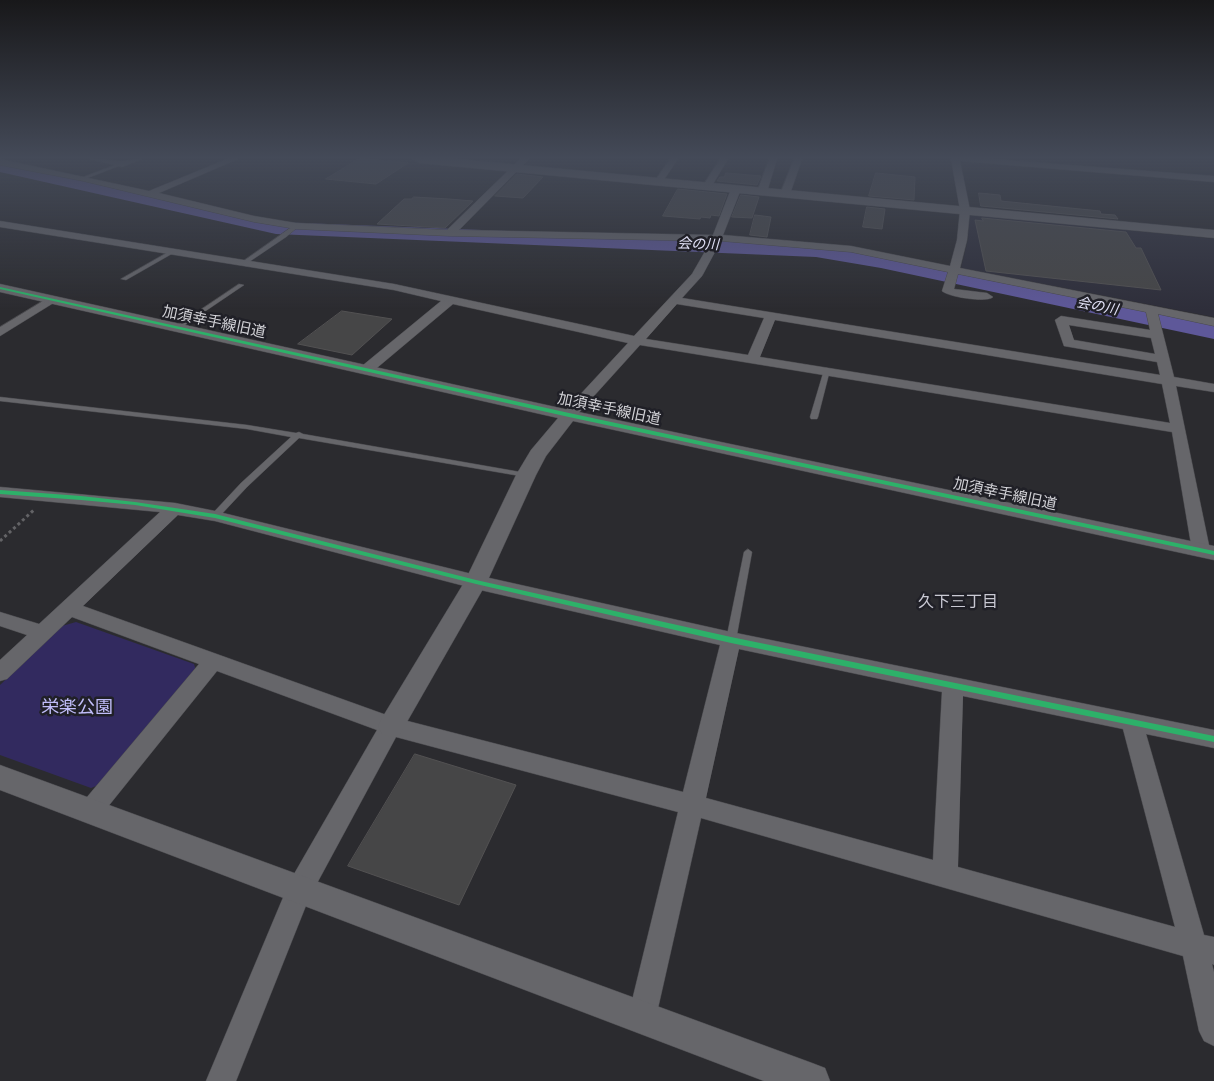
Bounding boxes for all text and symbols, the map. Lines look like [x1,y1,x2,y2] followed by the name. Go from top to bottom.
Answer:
[677,236,719,254] water label: 会の川
[1075,295,1119,319] water label: 会の川
[161,303,267,343] street label: 加須幸手線旧道
[556,390,662,430] street label: 加須幸手線旧道
[952,475,1058,515] street label: 加須幸手線旧道
[918,593,998,613] district label: 久下三丁目
[41,697,113,719] park label: 栄楽公園

